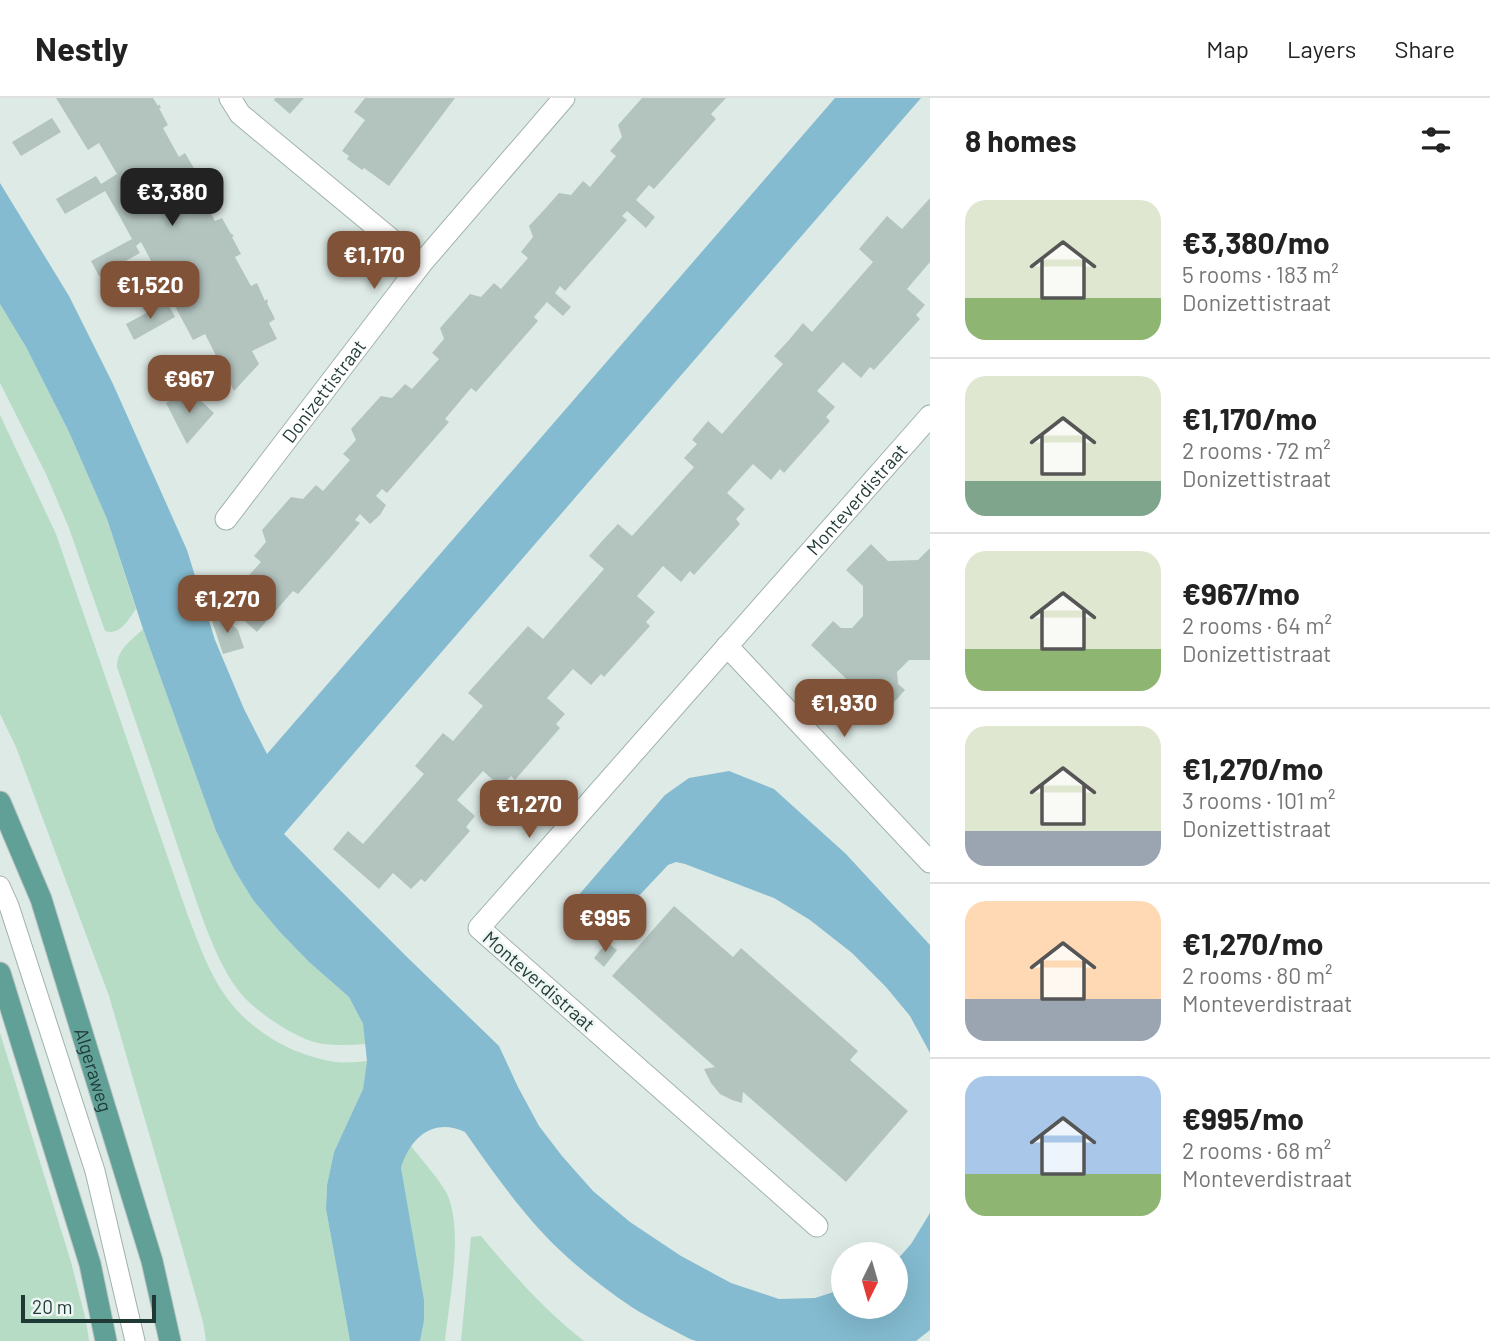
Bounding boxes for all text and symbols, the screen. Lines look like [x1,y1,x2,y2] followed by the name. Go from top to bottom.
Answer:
[35,28,129,68] text: Nestly
[1206,34,1249,63] text: Map
[1287,34,1356,63] text: Layers
[1394,34,1455,63] text: Share
[1417,121,1455,159] icon: filters
[965,122,1076,158] text: 8 homes
[115,169,229,228] pin: €3,380
[136,177,208,205] text: €3,380
[1182,224,1330,260] text: €3,380/mo
[1021,228,1105,312] icon: home
[317,232,431,291] pin: €1,170
[343,240,405,268] text: €1,170
[1182,260,1339,288] text: 5 rooms · 183 m²
[93,262,207,321] pin: €1,520
[116,270,184,298] text: €1,520
[1182,288,1331,316] text: Donizettistraat
[277,335,370,447] street label: Donizettistraat
[148,356,230,415] pin: €967
[164,364,214,392] text: €967
[1182,400,1317,436] text: €1,170/mo
[1021,404,1105,488] icon: home
[1182,436,1331,464] text: 2 rooms · 72 m²
[801,438,911,559] street label: Monteverdistraat
[1182,464,1331,492] text: Donizettistraat
[170,575,284,635] pin: €1,270
[1182,575,1300,611] text: €967/mo
[1021,579,1105,663] icon: home
[194,584,260,612] text: €1,270
[1182,611,1332,639] text: 2 rooms · 64 m²
[1182,639,1331,667] text: Donizettistraat
[787,680,901,739] pin: €1,930
[811,688,877,716] text: €1,930
[1182,750,1323,786] text: €1,270/mo
[1021,754,1105,838] icon: home
[472,780,586,840] pin: €1,270
[1182,786,1335,814] text: 3 rooms · 101 m²
[496,789,562,817] text: €1,270
[1182,814,1331,842] text: Donizettistraat
[564,894,646,954] pin: €995
[579,903,631,931] text: €995
[1182,925,1323,961] text: €1,270/mo
[479,926,600,1035] street label: Monteverdistraat
[1021,929,1105,1013] icon: home
[1182,961,1332,989] text: 2 rooms · 80 m²
[1182,989,1352,1017] text: Monteverdistraat
[70,1025,118,1114] street label: Algeraweg
[1182,1100,1304,1136] text: €995/mo
[1021,1104,1105,1188] icon: home
[1182,1136,1331,1164] text: 2 rooms · 68 m²
[1182,1164,1352,1192] text: Monteverdistraat
[831,1242,908,1320] north arrow
[831,1242,908,1319] map controls
[21,1292,156,1324] scale bar
[32,1295,72,1318] text: 20 m

